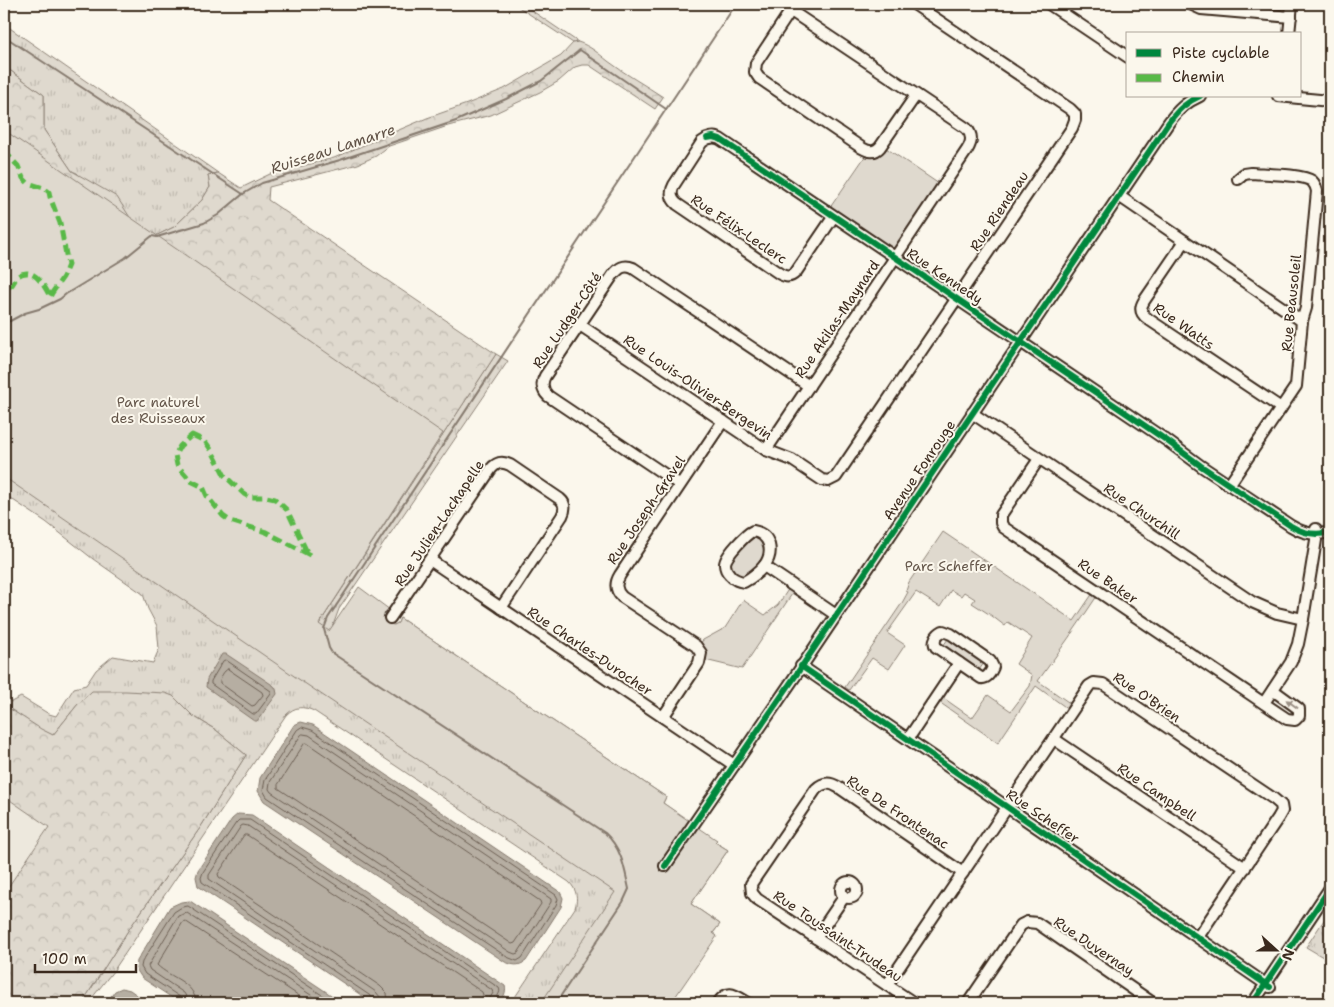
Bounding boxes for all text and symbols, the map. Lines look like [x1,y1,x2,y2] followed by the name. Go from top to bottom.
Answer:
[1126,32,1302,98] legend
[1172,43,1270,63] text: Piste cyclable
[1172,67,1225,87] text: Chemin
[268,119,398,179] water label: Ruisseau Lamarre
[966,167,1032,255] street label: Rue Riendeau
[687,190,791,268] street label: Rue Félix-Leclerc
[903,244,987,308] street label: Rue Kennedy
[1277,253,1305,352] street label: Rue Beausoleil
[791,256,883,382] street label: Rue Akilas-Maynard
[528,269,606,371] street label: Rue Ludger-Côté
[1150,298,1218,354] street label: Rue Watts
[620,330,776,444] street label: Rue Louis-Olivier-Bergevin
[111,393,205,427] park label: Parc naturel des Ruisseaux
[879,416,959,524] street label: Avenue Fonrouge
[603,452,689,568] street label: Rue Joseph-Gravel
[390,456,488,590] street label: Rue Julien-Lachapelle
[1100,479,1184,544] street label: Rue Churchill
[1075,554,1142,608] street label: Rue Baker
[905,557,994,575] park label: Parc Scheffer
[524,602,656,700] street label: Rue Charles-Durocher
[1110,668,1185,726] street label: Rue O'Brien
[1286,698,1299,709] one-way arrow
[1114,759,1201,825] street label: Rue Campbell
[843,771,953,853] street label: Rue De Frontenac
[1003,785,1083,847] street label: Rue Scheffer
[770,886,906,986] street label: Rue Toussaint-Trudeau
[1050,912,1138,980] street label: Rue Duvernay
[1252,924,1302,974] north arrow
[35,942,136,974] scale bar
[1278,946,1299,963] text: N
[42,949,87,969] text: 100 m

